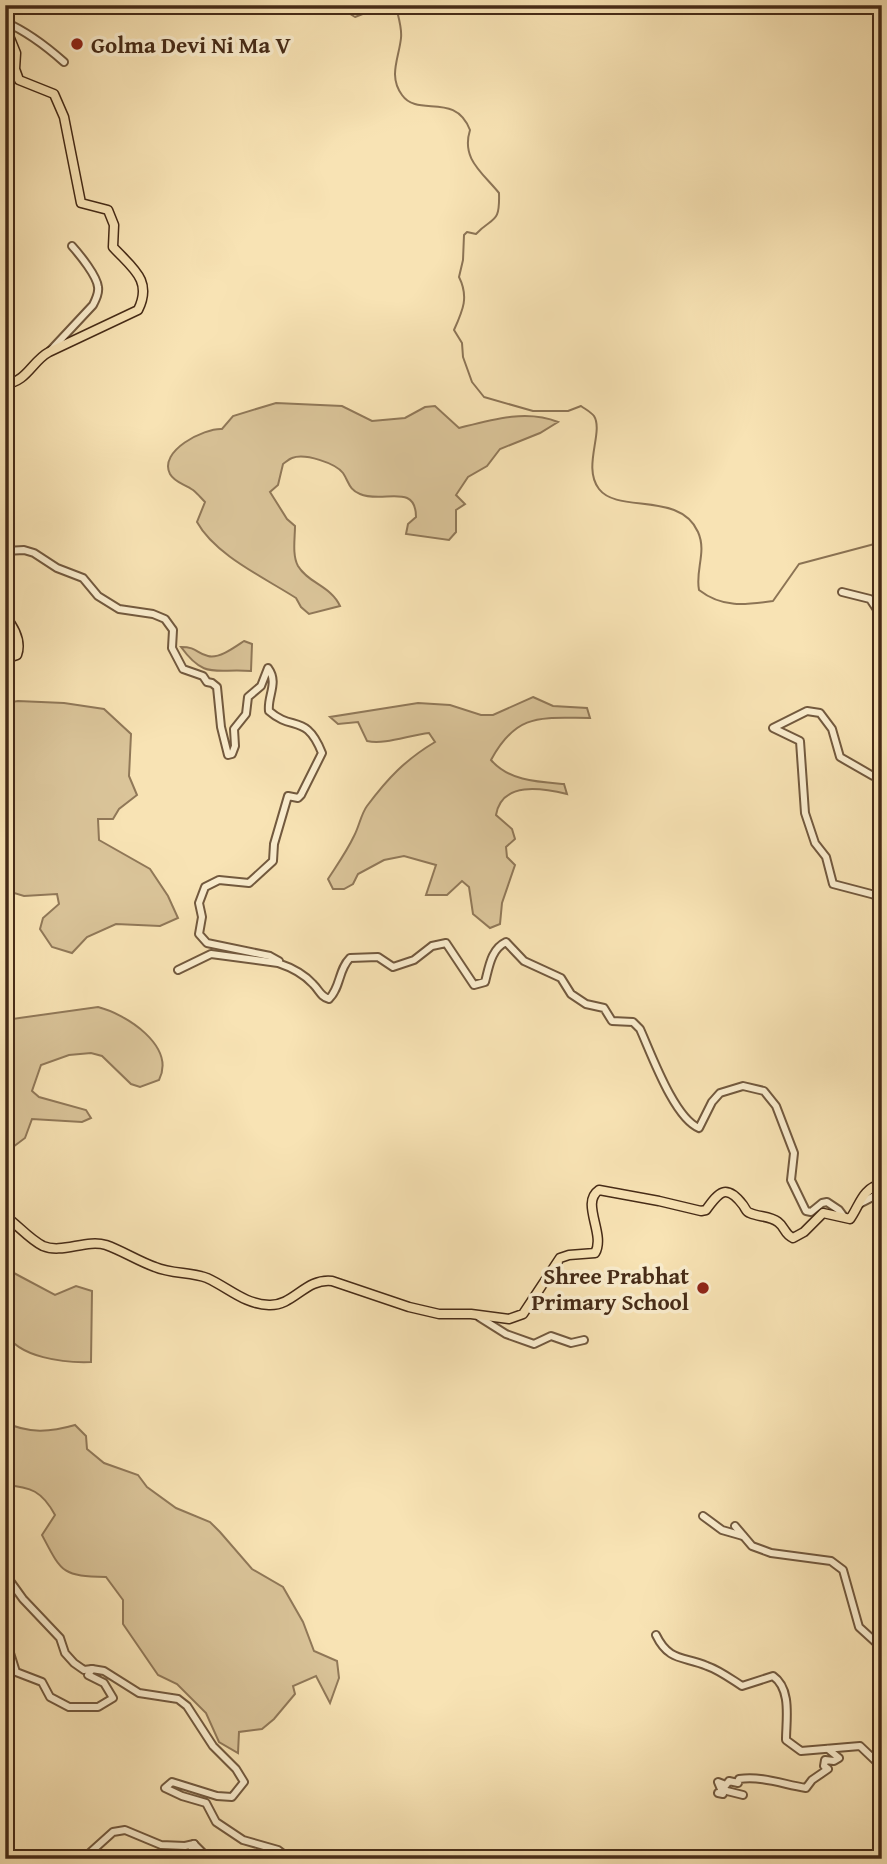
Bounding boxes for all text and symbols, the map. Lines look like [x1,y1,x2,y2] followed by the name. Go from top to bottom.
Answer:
[91,28,291,61] place label: Golma Devi Ni Ma V
[69,36,85,52] marker: Golma Devi Ni Ma V
[531,1259,689,1318] place label: Shree Prabhat Primary School
[695,1280,711,1296] marker: Shree Prabhat Primary School

